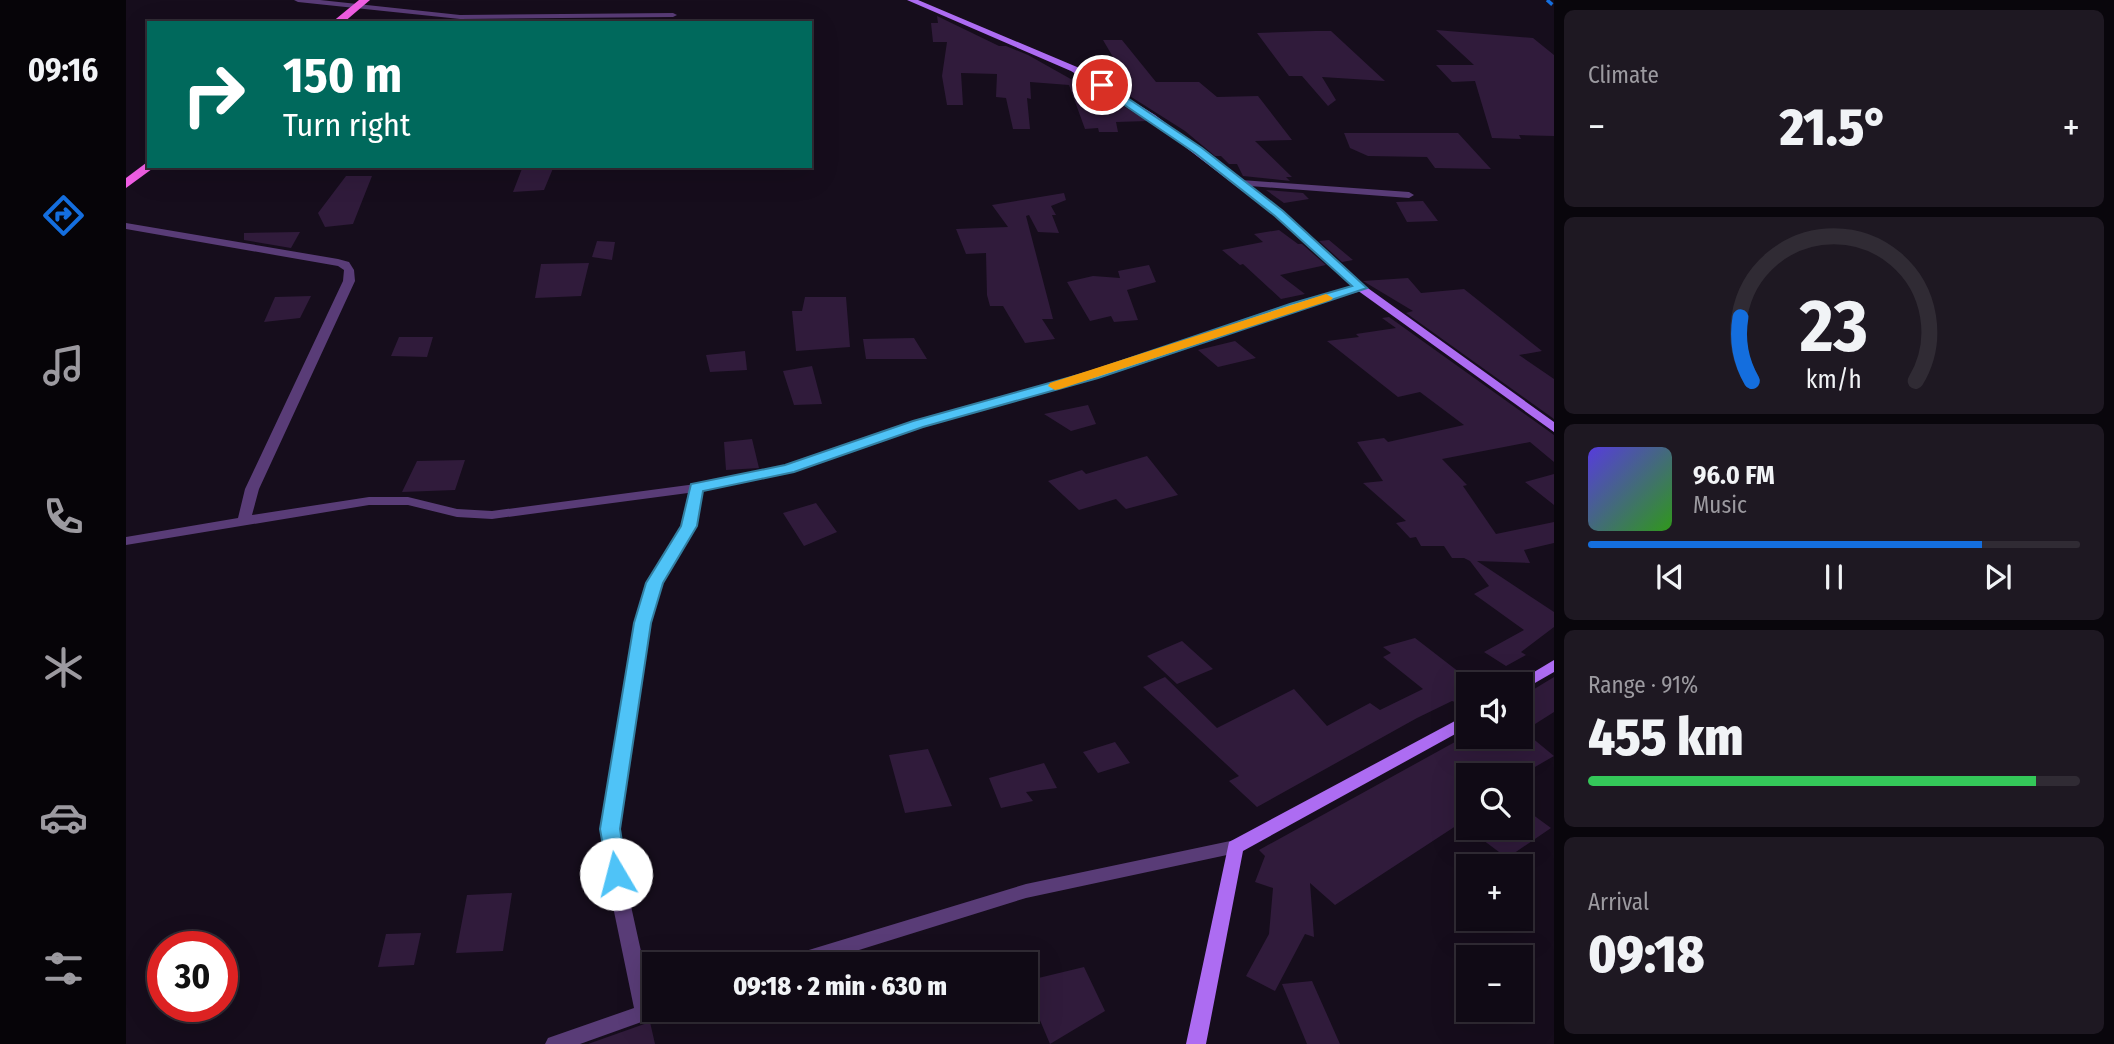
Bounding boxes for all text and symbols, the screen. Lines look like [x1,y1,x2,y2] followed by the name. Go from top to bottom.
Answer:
[283,46,402,105] text: 150 m
[168,49,259,140] icon: right
[28,51,98,89] text: 09:16
[1072,55,1132,115] pin
[1588,61,1659,89] text: Climate
[1083,66,1121,104] icon: arrive
[1780,96,1888,159] text: 21.5°
[1588,104,1605,150] text: −
[2063,104,2080,150] text: +
[283,106,410,144] text: Turn right
[39,191,88,240] icon: directions
[1799,284,1868,371] text: 23
[39,341,88,390] icon: music
[1806,365,1862,395] text: km/h
[1693,460,1775,491] text: 96.0 FM
[1693,491,1747,519] text: Music
[39,492,88,541] icon: phone
[1651,558,1689,596] icon: previous
[1815,558,1853,596] icon: pause
[1979,558,2017,596] icon: next
[39,643,88,692] icon: climate
[1588,671,1698,699] text: Range · 91%
[1456,672,1533,1022] map controls
[1456,672,1533,749] button: sound
[1588,706,1744,769] text: 455 km
[1456,763,1533,840] button: search
[39,793,88,842] icon: car
[579,837,653,911] position arrow
[1456,854,1533,931] button: +
[1588,888,1649,916] text: Arrival
[1588,923,1705,986] text: 09:18
[147,931,238,1022] speed limit sign: 30
[39,944,88,993] icon: filters
[1456,945,1533,1022] button: −
[733,971,947,1002] text: 09:18 · 2 min · 630 m

